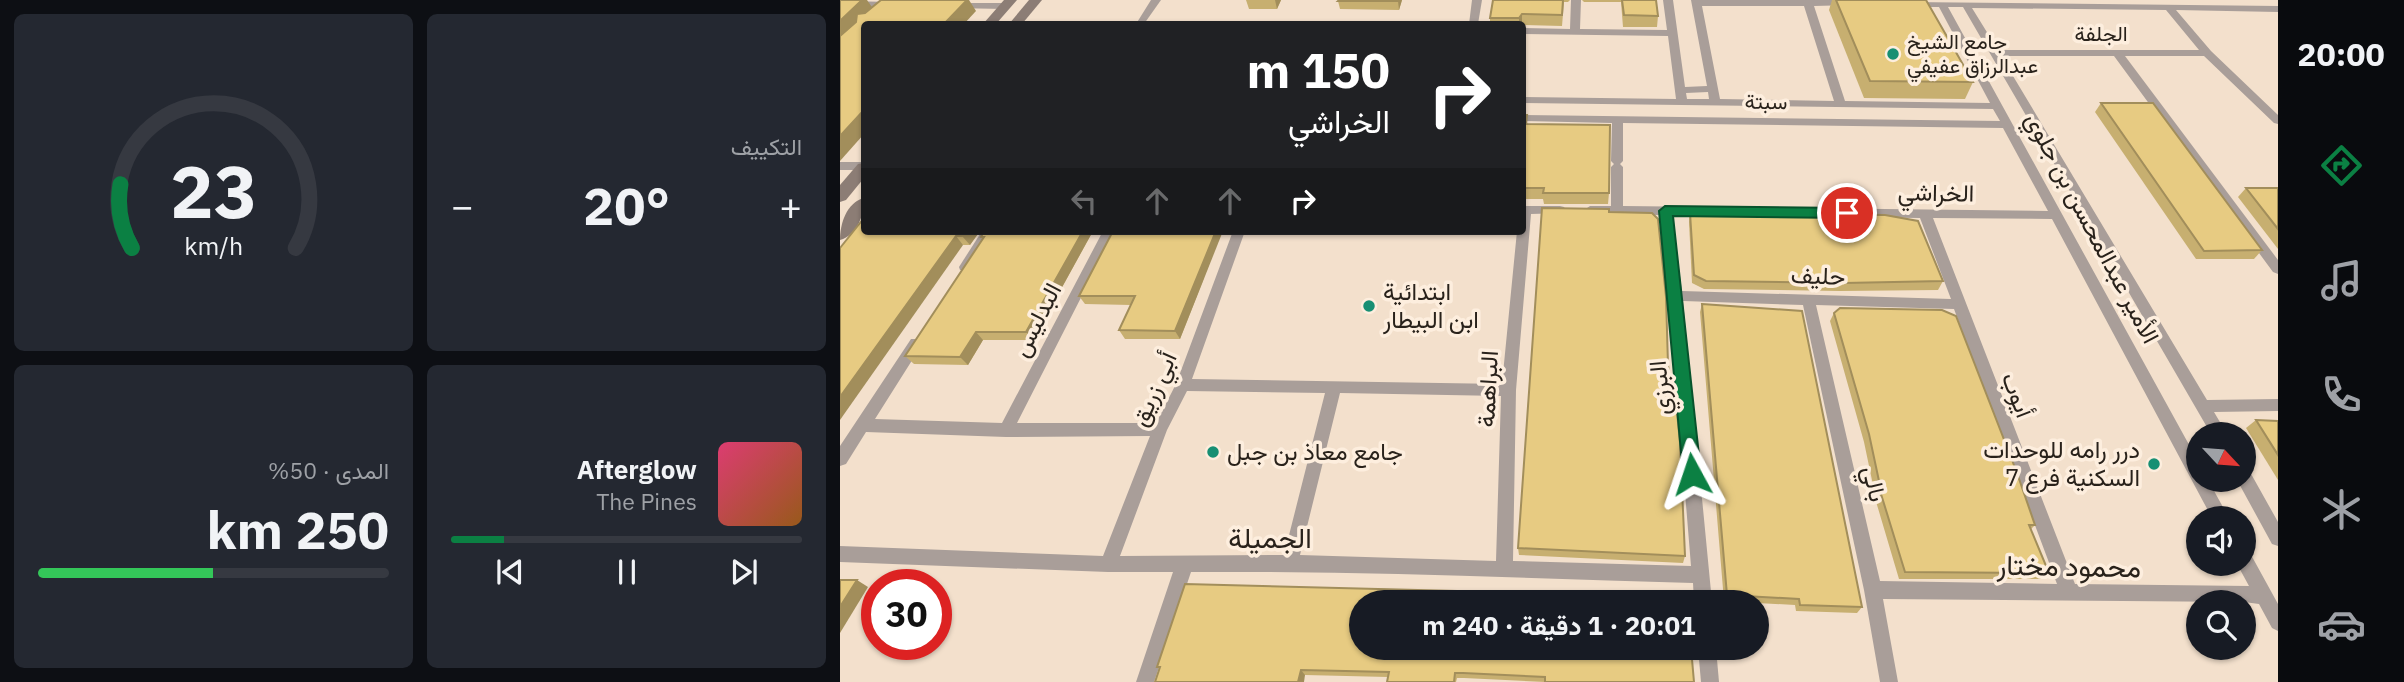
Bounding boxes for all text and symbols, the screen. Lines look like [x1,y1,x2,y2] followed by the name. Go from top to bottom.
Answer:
[2074,19,2128,47] street label: الجلفة
[1907,27,2038,83] place label: جامع الشيخ عبدالرزاق عفيفي
[2297,33,2385,75] text: 20:00
[1246,38,1390,101] text: 150 m
[1885,46,1901,62] marker: جامع الشيخ عبدالرزاق عفيفي
[1414,49,1505,140] icon: right
[1744,87,1788,115] street label: سبتة
[1288,100,1390,142] text: الخراشي
[2015,106,2167,350] street label: الأمير عبدالمحسن بن جلوي
[731,131,802,161] text: التكييف
[2317,141,2366,190] icon: directions
[170,144,257,239] text: 23
[583,172,670,239] text: 20°
[1897,175,1975,213] street label: الخراشي
[451,181,474,230] text: −
[779,181,802,230] text: +
[1065,182,1103,220] icon: left
[1138,182,1176,220] icon: ahead
[1211,182,1249,220] icon: ahead
[1284,182,1322,220] icon: right
[1817,183,1877,243] pin
[1828,194,1866,232] icon: arrive
[184,229,243,262] text: km/h
[2317,256,2366,305] icon: music
[1790,258,1846,292] street label: حليف
[1382,275,1479,335] place label: ابتدائية ابن البيطار
[1004,277,1068,362] street label: البدليس
[1361,298,1377,314] marker: ابتدائية ابن البيطار
[1123,346,1187,432] street label: أبي زريق
[1469,350,1505,428] street label: البراهمة
[1641,359,1681,417] street label: البرزي
[1995,367,2041,422] street label: أيوب
[2317,370,2366,419] icon: phone
[2186,422,2256,492] north arrow
[2186,422,2256,660] map controls
[1983,433,2140,494] place label: درر رامه للوحدات السكنية فرع 7
[1227,435,1403,469] place label: جامع معاذ بن جبل
[1655,437,1729,511] position arrow
[1205,444,1221,460] marker: جامع معاذ بن جبل
[577,452,697,486] text: Afterglow
[268,455,389,485] text: المدى · 50%
[2146,456,2162,472] marker: درر رامه للوحدات السكنية فرع 7
[1851,463,1895,506] street label: بالي
[2317,485,2366,534] icon: climate
[596,486,697,516] text: The Pines
[207,496,389,563] text: 250 km
[2186,506,2256,576] button: sound
[1228,519,1312,556] street label: الجميلة
[1996,546,2141,585] street label: محمود مختار
[491,553,529,591] icon: previous
[608,553,646,591] icon: pause
[725,553,763,591] icon: next
[861,569,952,660] speed limit sign: 30
[2186,590,2256,660] button: search
[2317,600,2366,649] icon: car
[1422,608,1696,642] text: 20:01 · 1 دقيقة · 240 m

